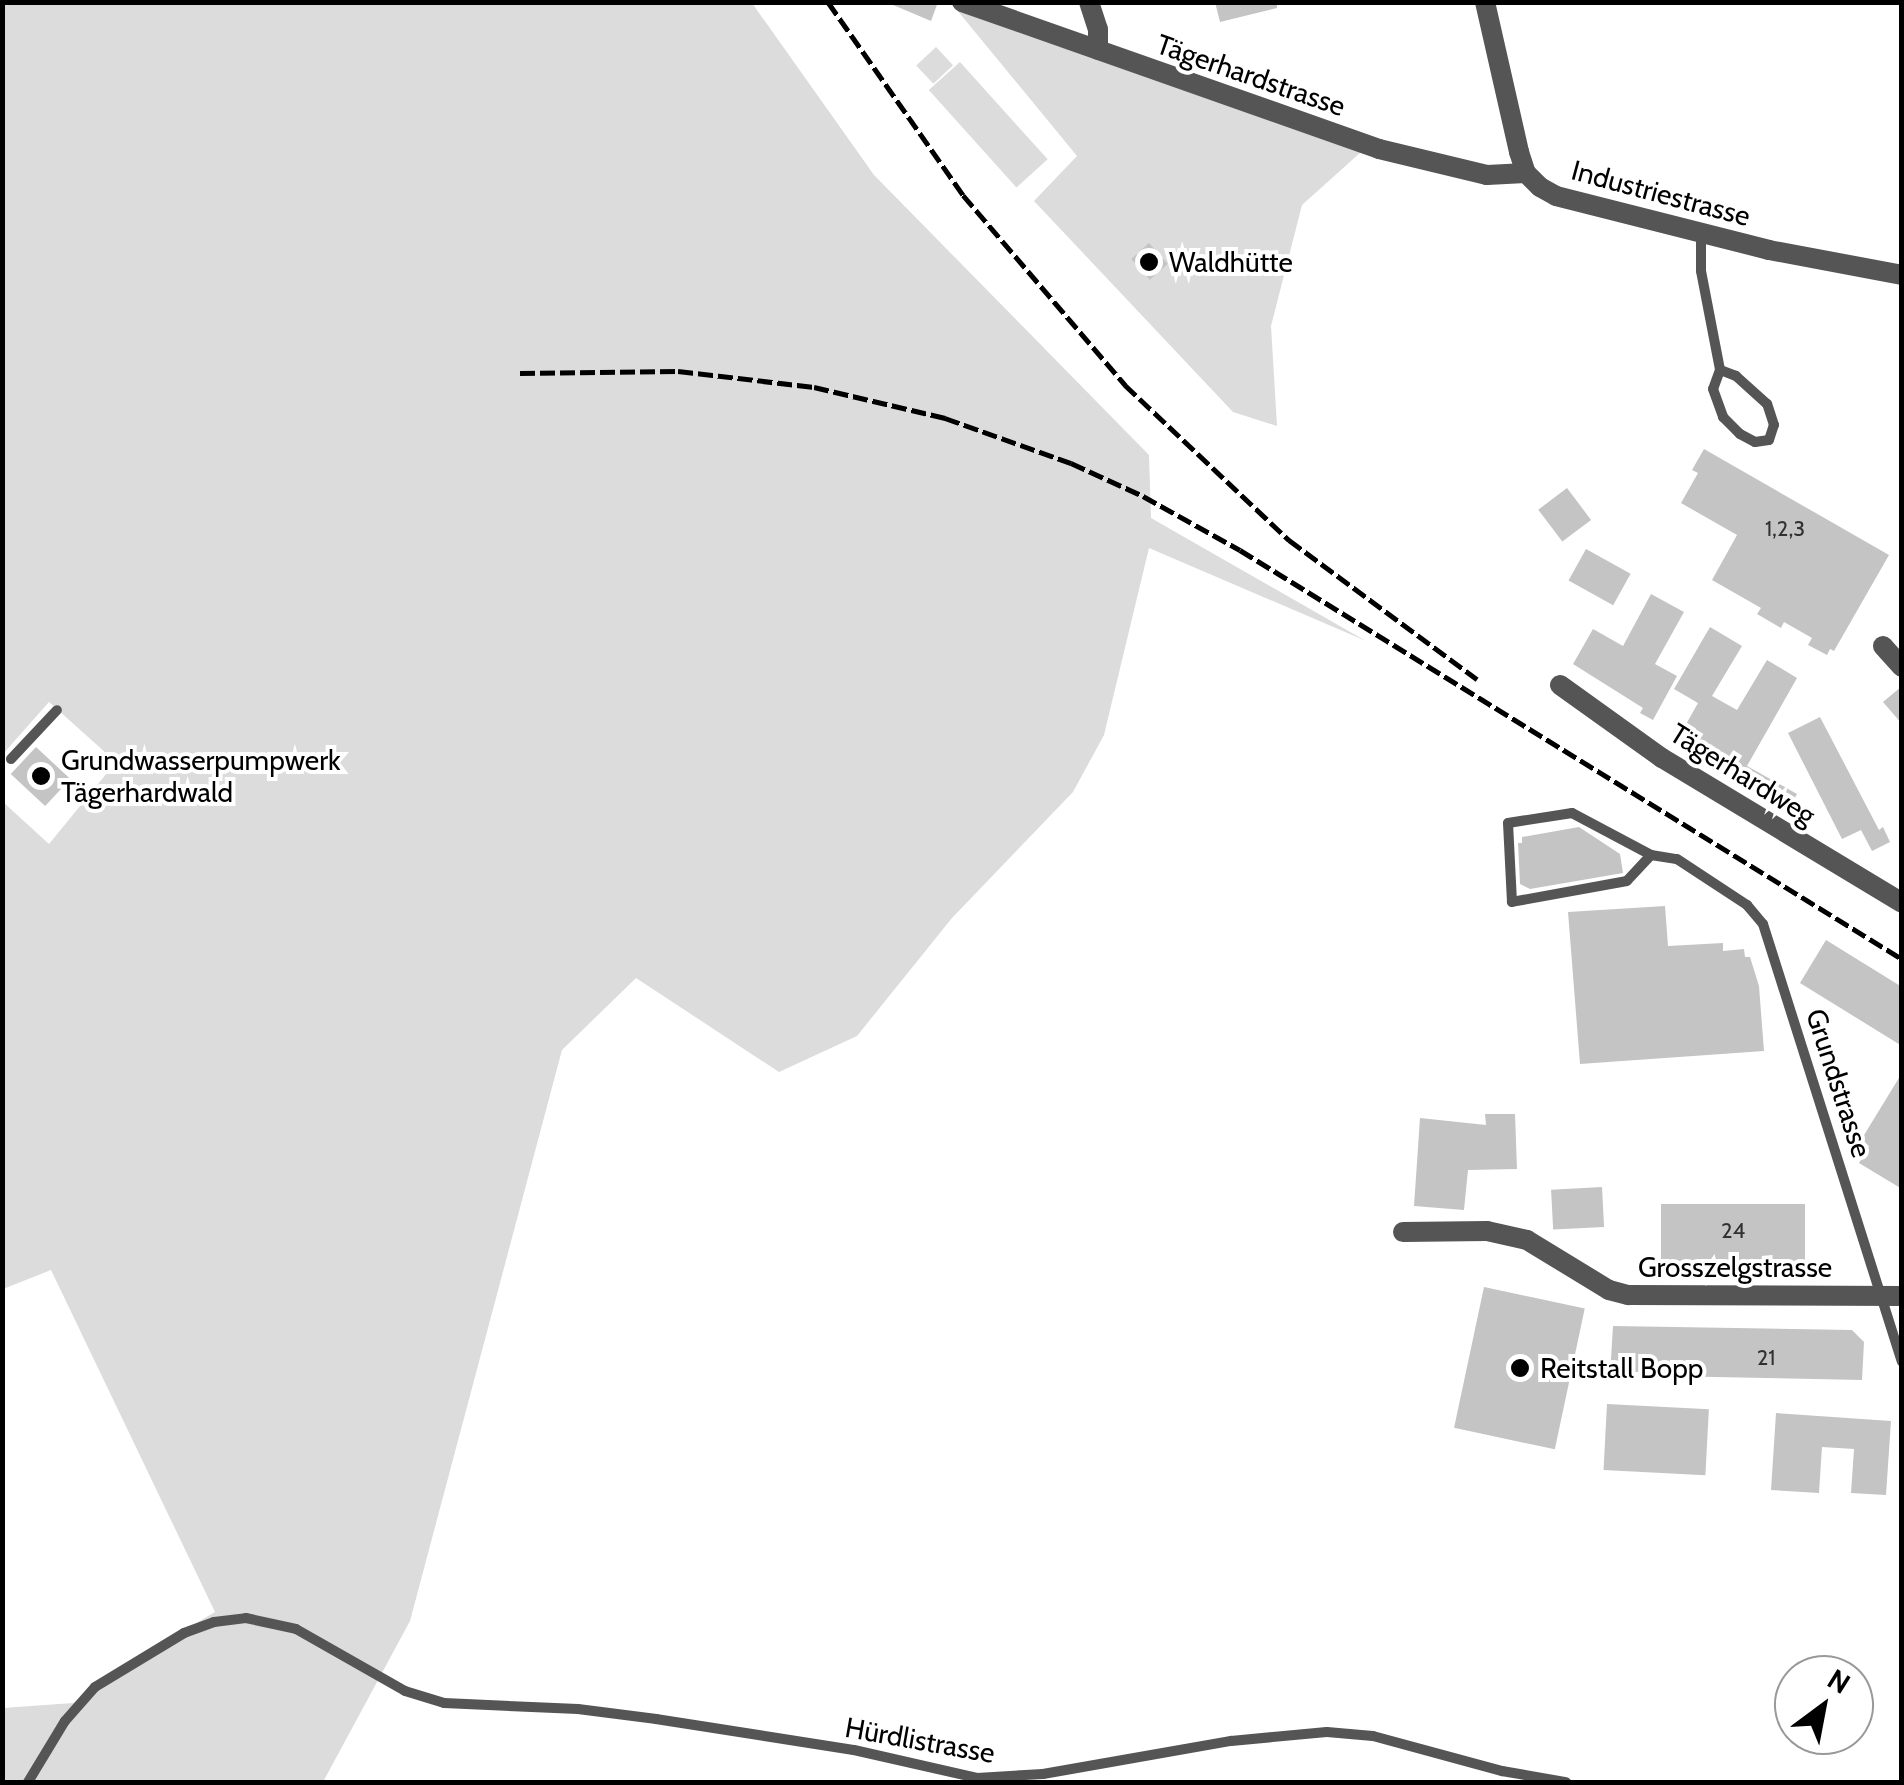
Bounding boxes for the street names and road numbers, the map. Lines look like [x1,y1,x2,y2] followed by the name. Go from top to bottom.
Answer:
[1152,27,1350,123] street label: Tägerhardstrasse
[1568,153,1754,233] street label: Industriestrasse
[1664,716,1822,832] street label: Tägerhardweg
[1799,1005,1879,1161] street label: Grundstrasse
[1638,1250,1832,1284] street label: Grosszelgstrasse
[843,1710,997,1770] street label: Hürdlistrasse

